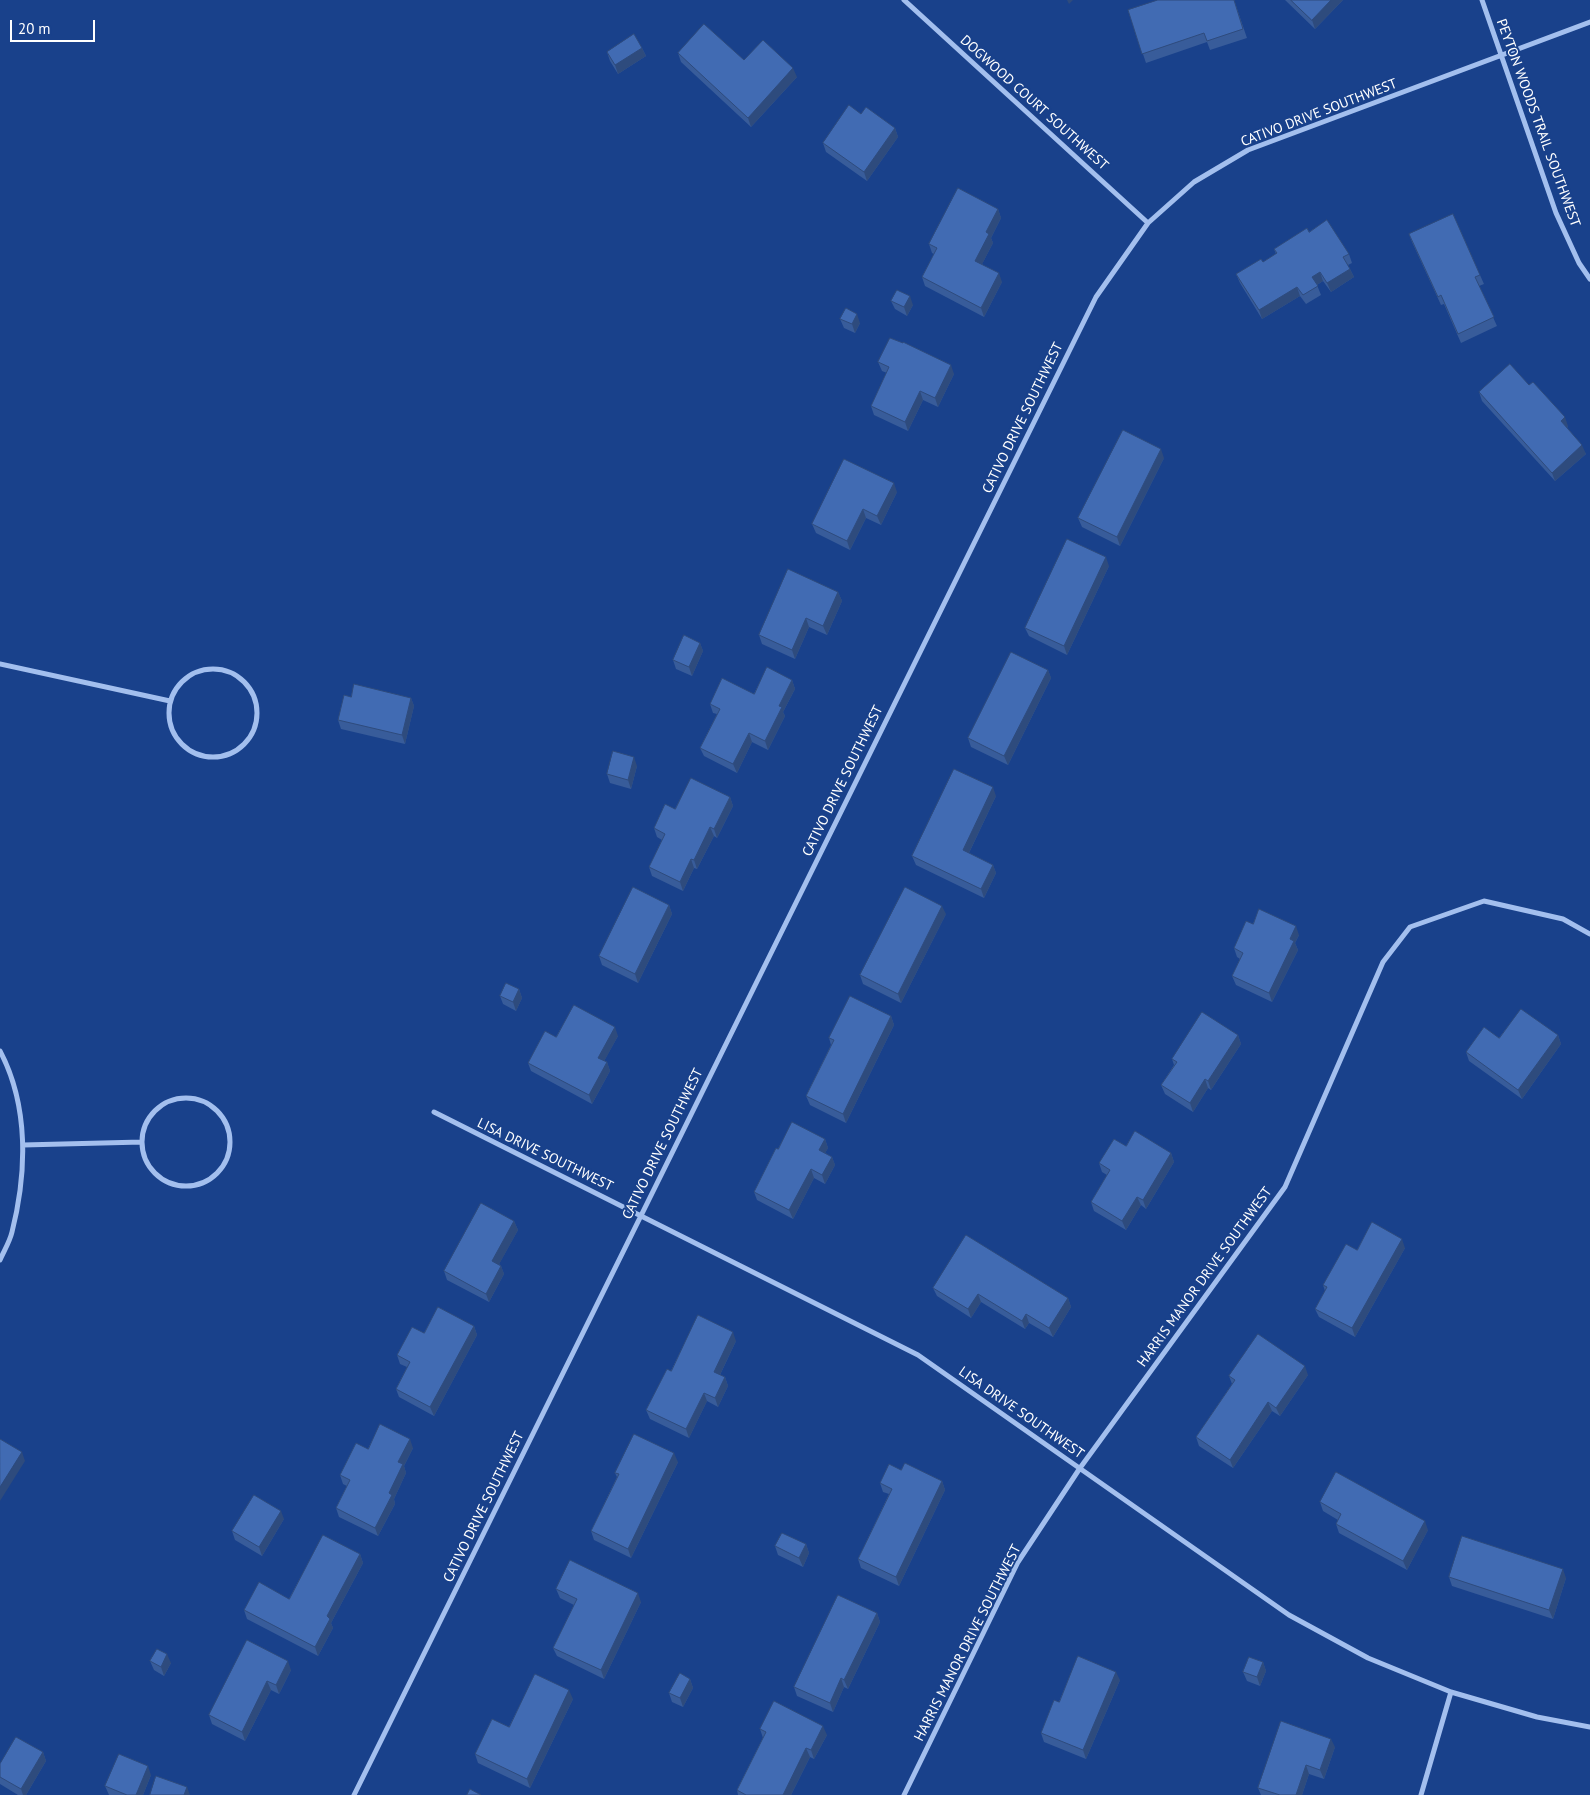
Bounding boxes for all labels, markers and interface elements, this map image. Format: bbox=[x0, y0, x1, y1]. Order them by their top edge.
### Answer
scale bar bbox=[12, 10, 98, 42]
street label: PEYTON WOODS TRAIL SOUTHWEST bbox=[1492, 17, 1584, 229]
text: 20 m bbox=[18, 19, 51, 38]
street label: DOGWOOD COURT SOUTHWEST bbox=[956, 32, 1112, 174]
street label: CATIVO DRIVE SOUTHWEST bbox=[1239, 75, 1399, 151]
street label: CATIVO DRIVE SOUTHWEST bbox=[979, 340, 1067, 496]
street label: CATIVO DRIVE SOUTHWEST bbox=[799, 703, 887, 859]
street label: CATIVO DRIVE SOUTHWEST bbox=[619, 1066, 707, 1222]
street label: LISA DRIVE SOUTHWEST bbox=[474, 1115, 616, 1195]
street label: HARRIS MANOR DRIVE SOUTHWEST bbox=[1134, 1184, 1276, 1370]
street label: LISA DRIVE SOUTHWEST bbox=[955, 1363, 1087, 1463]
street label: CATIVO DRIVE SOUTHWEST bbox=[440, 1429, 528, 1585]
street label: HARRIS MANOR DRIVE SOUTHWEST bbox=[911, 1542, 1025, 1744]

